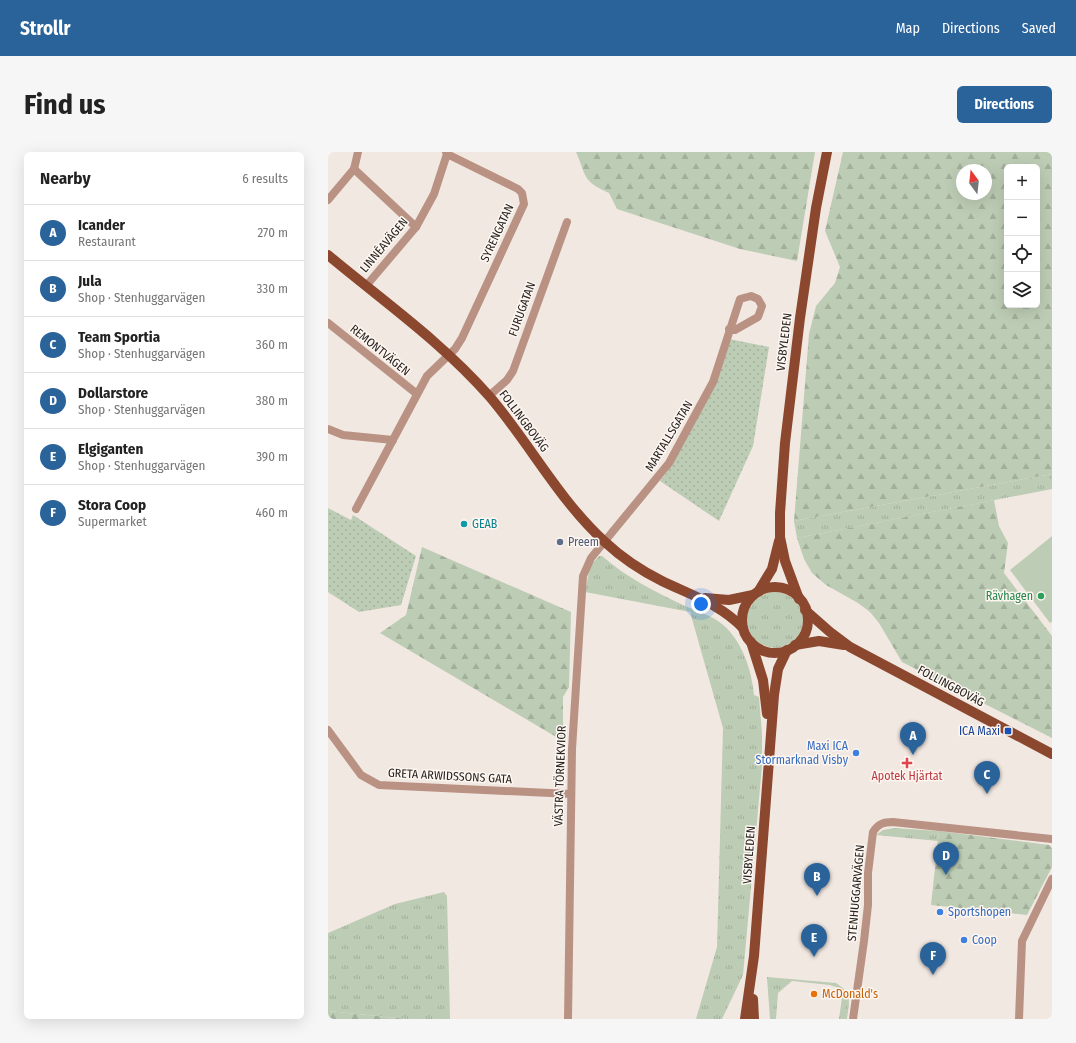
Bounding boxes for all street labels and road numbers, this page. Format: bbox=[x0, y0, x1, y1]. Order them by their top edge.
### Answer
street label: SYRENGATAN bbox=[477, 202, 517, 264]
street label: LINNÉAVÄGEN bbox=[356, 214, 411, 275]
street label: FURUGATAN bbox=[506, 280, 538, 338]
street label: VISBYLEDEN bbox=[773, 312, 795, 372]
street label: REMONTVÄGEN bbox=[347, 321, 413, 378]
street label: FOLLINGBOVÄG bbox=[496, 387, 553, 455]
street label: MARTALLSGATAN bbox=[642, 398, 696, 474]
street label: FOLLINGBOVÄG bbox=[915, 662, 987, 710]
street label: VÄSTRA TÖRNEKVIOR bbox=[549, 725, 569, 827]
street label: GRETA ARWIDSSONS GATA bbox=[388, 766, 513, 786]
street label: VISBYLEDEN bbox=[740, 825, 758, 885]
street label: STENHUGGARVÄGEN bbox=[844, 844, 867, 942]

